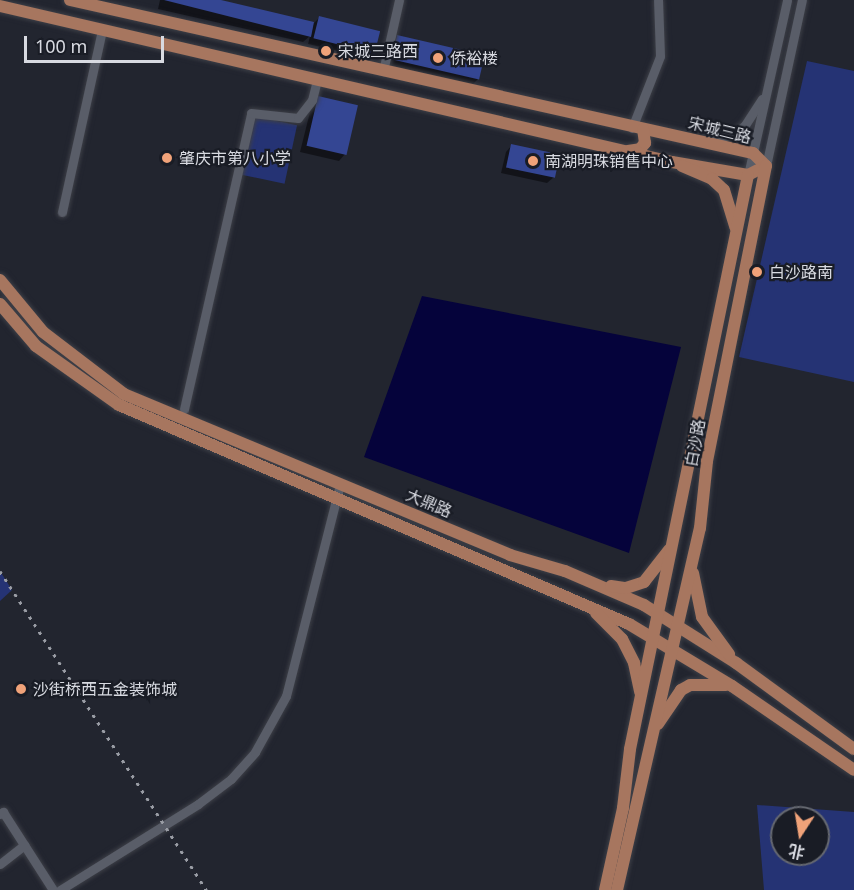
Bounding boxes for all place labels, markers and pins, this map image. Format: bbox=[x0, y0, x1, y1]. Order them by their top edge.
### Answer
place label: 宋城三路西 bbox=[338, 41, 418, 61]
marker: 宋城三路西 bbox=[319, 44, 333, 58]
place label: 侨裕楼 bbox=[450, 48, 498, 68]
marker: 侨裕楼 bbox=[431, 51, 445, 65]
place label: 肇庆市第八小学 bbox=[179, 148, 291, 168]
marker: 肇庆市第八小学 bbox=[160, 151, 174, 165]
place label: 南湖明珠销售中心 bbox=[545, 151, 673, 171]
marker: 南湖明珠销售中心 bbox=[526, 154, 540, 168]
place label: 白沙路南 bbox=[769, 262, 833, 282]
marker: 白沙路南 bbox=[750, 265, 764, 279]
place label: 沙街桥西五金装饰城 bbox=[33, 679, 177, 699]
marker: 沙街桥西五金装饰城 bbox=[14, 682, 28, 696]

